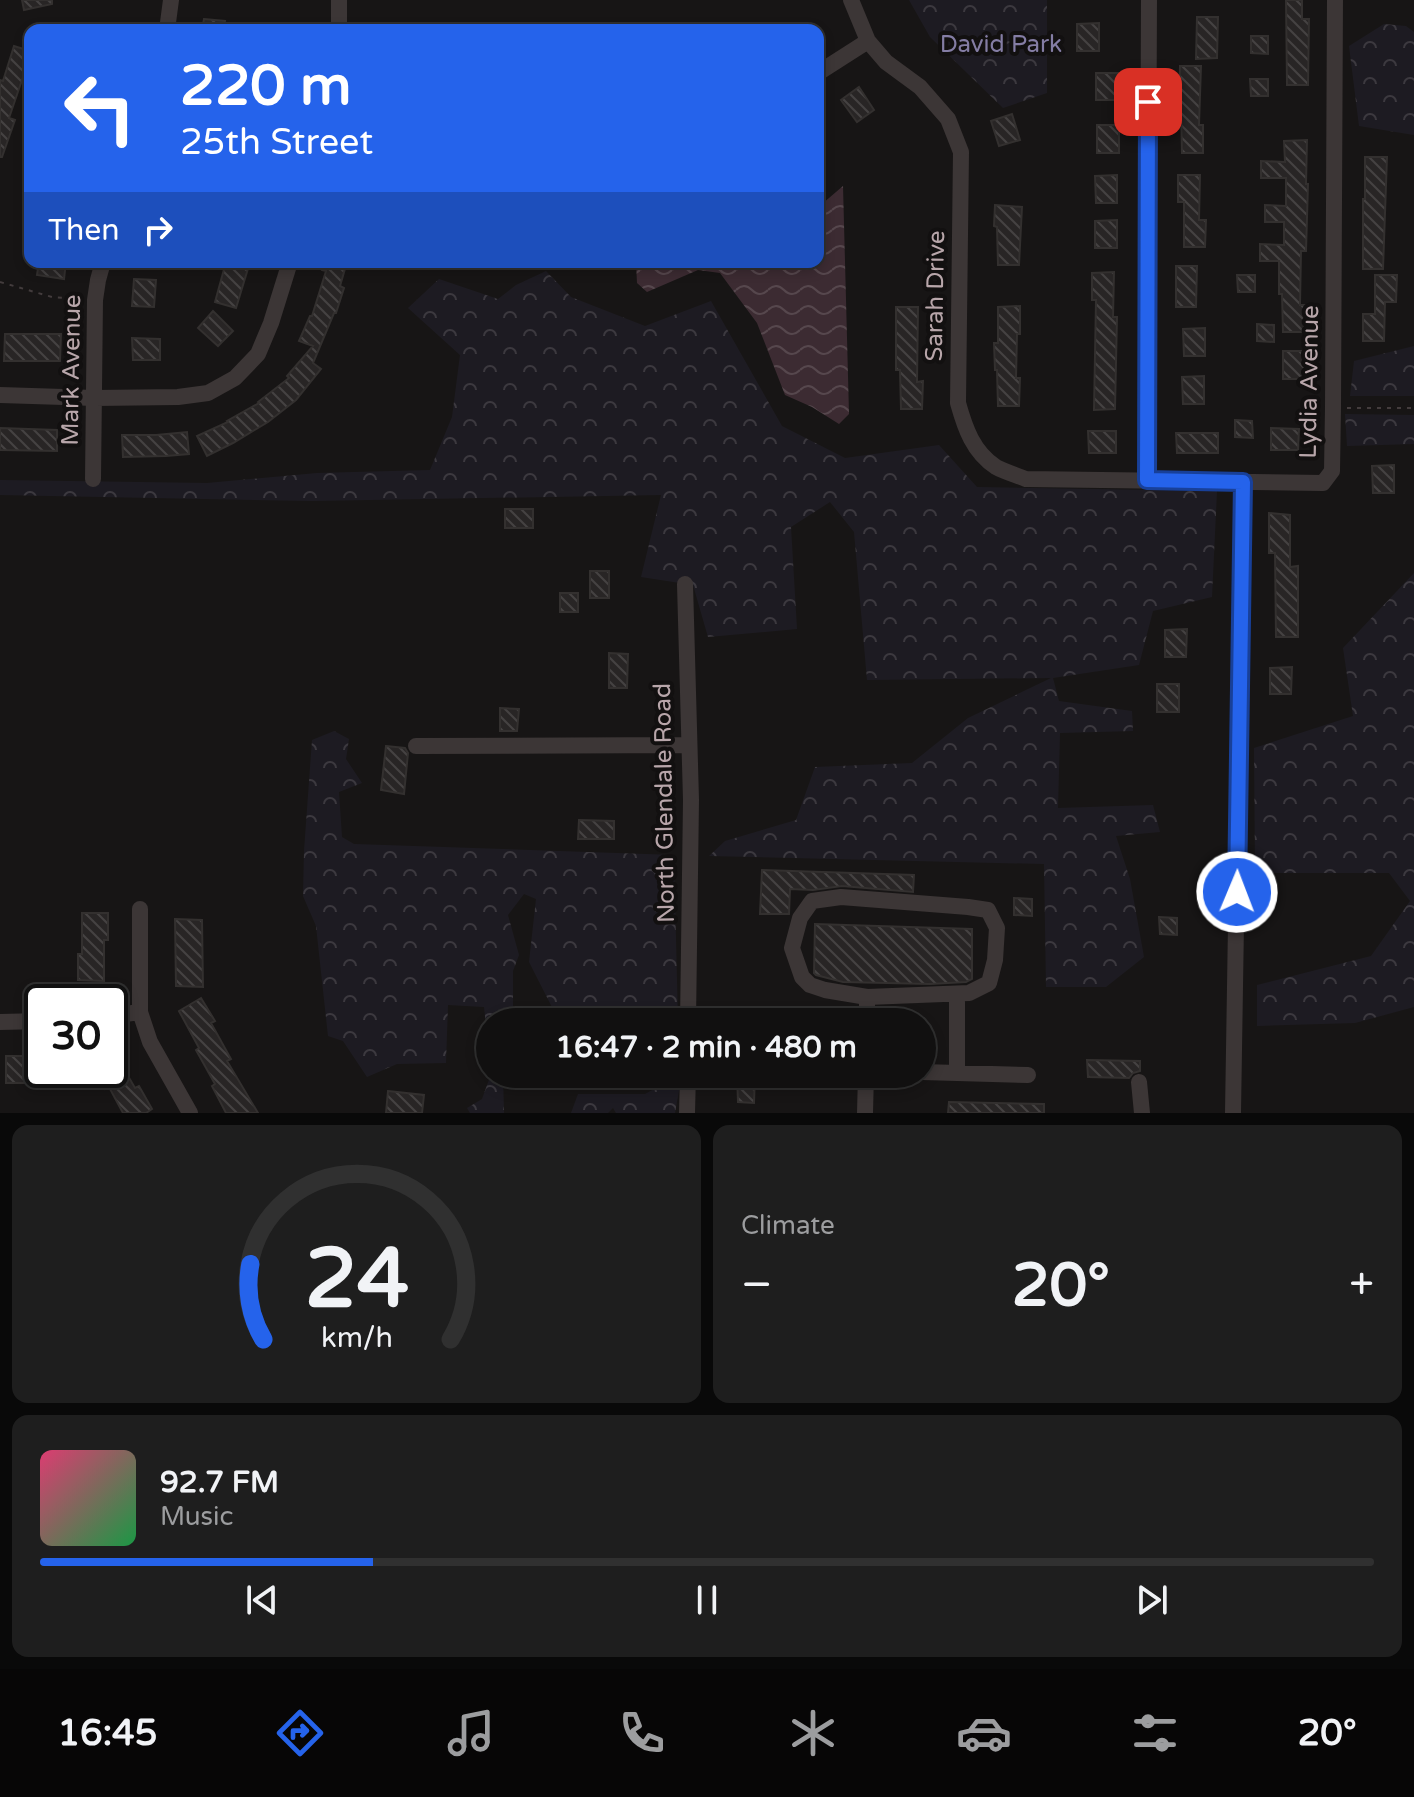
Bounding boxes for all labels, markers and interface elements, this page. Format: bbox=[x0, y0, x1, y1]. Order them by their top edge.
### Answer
park label: David Park bbox=[940, 30, 1062, 59]
text: 220 m bbox=[180, 53, 351, 120]
icon: left bbox=[48, 56, 152, 160]
pin bbox=[1114, 68, 1182, 136]
icon: arrive bbox=[1126, 80, 1170, 124]
text: 25th Street bbox=[180, 121, 373, 164]
icon: right bbox=[136, 208, 180, 252]
text: Then bbox=[48, 212, 120, 249]
street label: Sarah Drive bbox=[920, 230, 951, 362]
street label: Mark Avenue bbox=[56, 294, 87, 446]
street label: Lydia Avenue bbox=[1294, 305, 1325, 459]
street label: North Glendale Road bbox=[648, 683, 681, 923]
position arrow bbox=[1195, 850, 1279, 934]
speed limit sign: 30 bbox=[24, 984, 128, 1088]
text: 16:47 · 2 min · 480 m bbox=[555, 1029, 857, 1066]
text: Climate bbox=[741, 1210, 835, 1241]
text: 24 bbox=[304, 1230, 409, 1330]
text: 20° bbox=[1012, 1250, 1110, 1322]
text: − bbox=[741, 1259, 772, 1312]
text: + bbox=[1349, 1259, 1374, 1312]
text: km/h bbox=[321, 1321, 392, 1355]
text: 92.7 FM bbox=[160, 1464, 279, 1501]
text: Music bbox=[160, 1501, 233, 1532]
icon: previous bbox=[240, 1578, 284, 1622]
icon: pause bbox=[685, 1578, 729, 1622]
icon: next bbox=[1130, 1578, 1174, 1622]
icon: directions bbox=[272, 1705, 328, 1761]
icon: music bbox=[443, 1705, 499, 1761]
icon: phone bbox=[614, 1705, 670, 1761]
icon: climate bbox=[785, 1705, 841, 1761]
icon: car bbox=[956, 1705, 1012, 1761]
icon: filters bbox=[1127, 1705, 1183, 1761]
text: 16:45 bbox=[57, 1712, 157, 1755]
text: 20° bbox=[1298, 1712, 1357, 1755]

